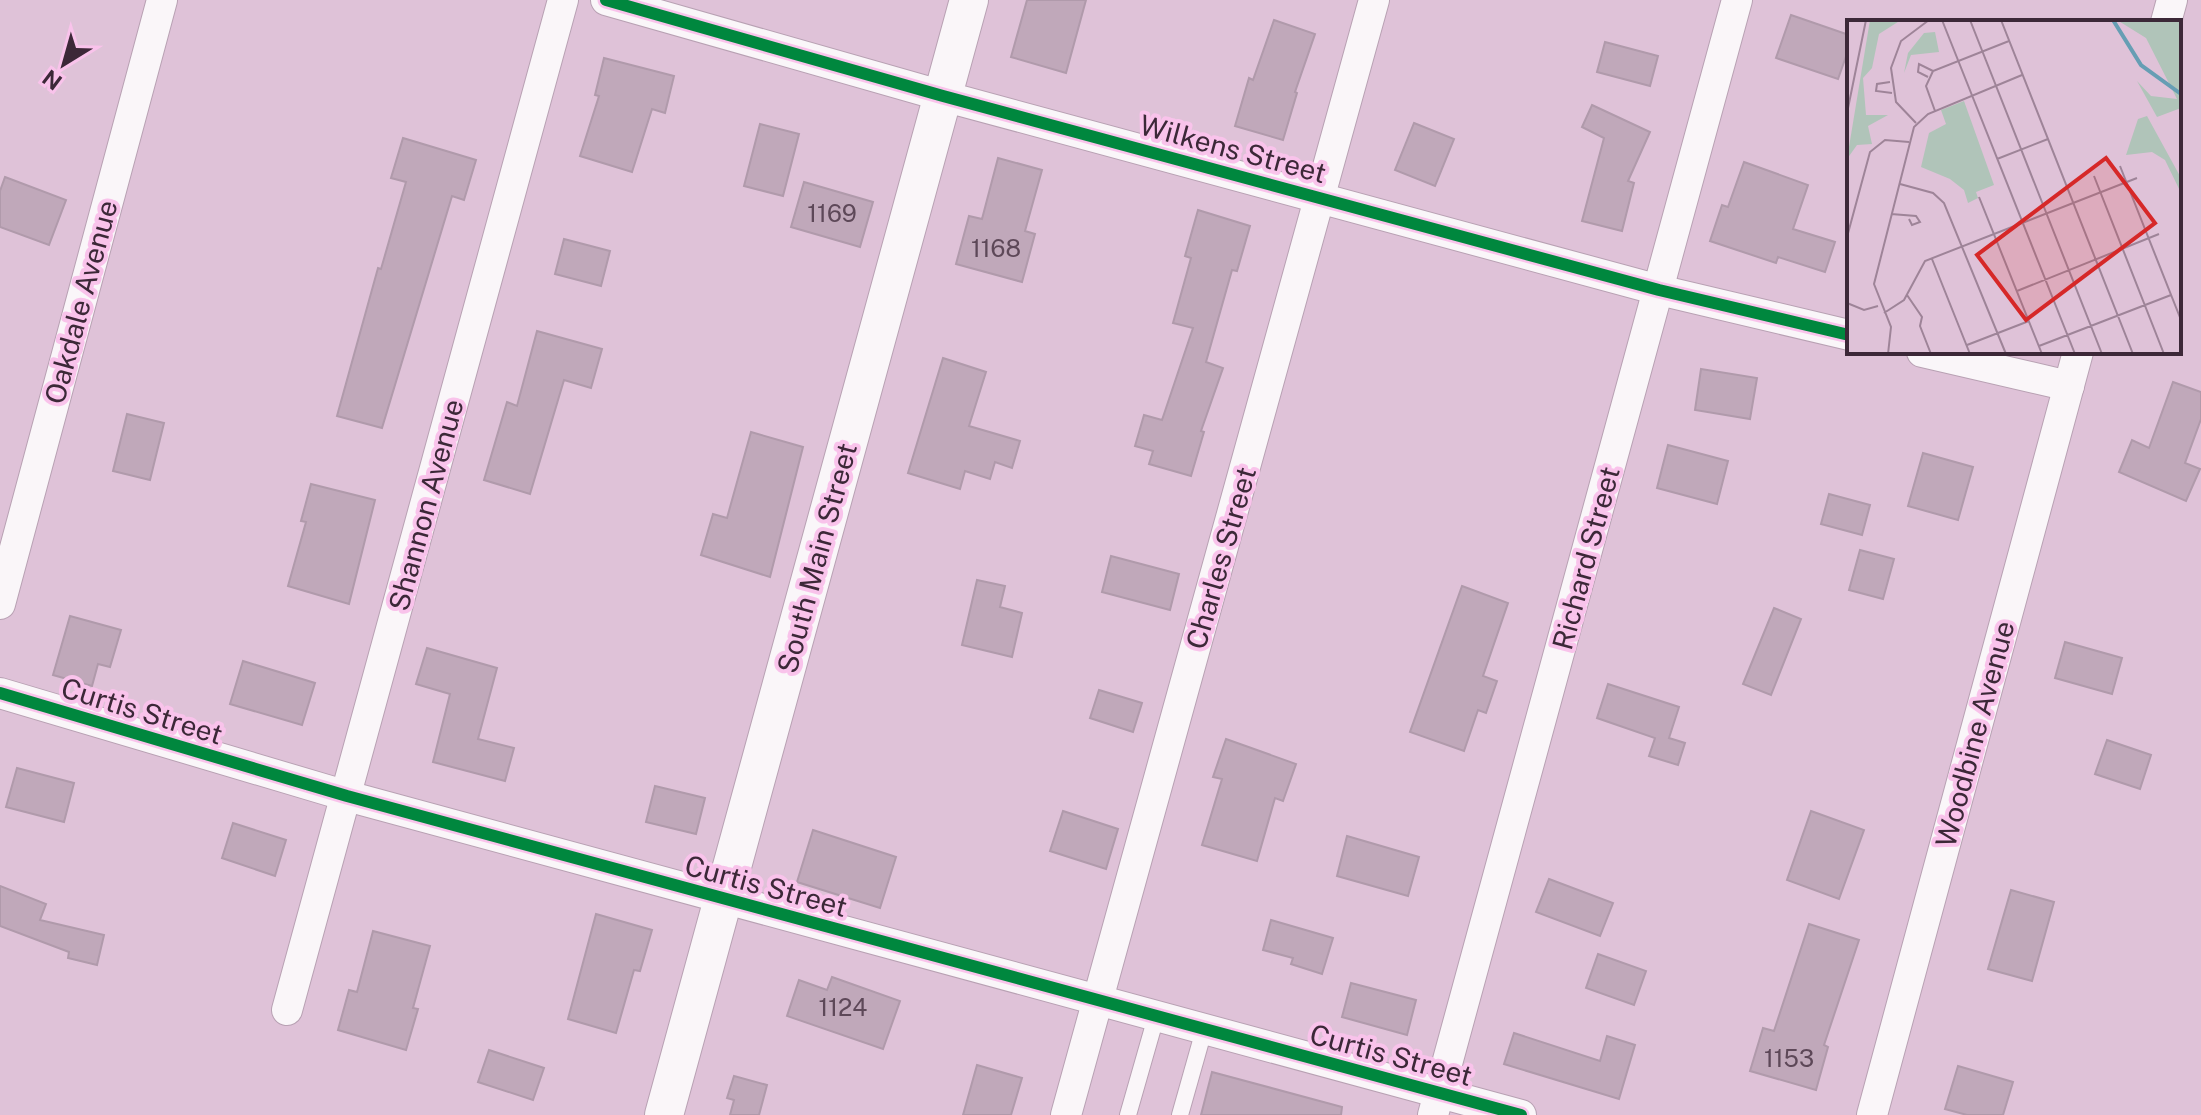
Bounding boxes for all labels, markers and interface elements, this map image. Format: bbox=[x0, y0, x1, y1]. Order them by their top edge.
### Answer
inset map bbox=[1847, 20, 2181, 354]
north arrow bbox=[24, 24, 104, 104]
text: N bbox=[37, 64, 67, 96]
street label: Wilkens Street bbox=[1136, 108, 1330, 189]
street label: Oakdale Avenue bbox=[37, 196, 124, 407]
house number: 1169 bbox=[807, 199, 857, 227]
house number: 1168 bbox=[971, 234, 1021, 262]
street label: Shannon Avenue bbox=[381, 395, 470, 614]
street label: South Main Street bbox=[770, 439, 863, 676]
street label: Charles Street bbox=[1179, 463, 1262, 653]
street label: Richard Street bbox=[1545, 463, 1626, 653]
street label: Woodbine Avenue bbox=[1928, 617, 2021, 850]
street label: Curtis Street bbox=[58, 670, 227, 751]
street label: Curtis Street bbox=[681, 848, 851, 923]
house number: 1124 bbox=[819, 993, 867, 1021]
street label: Curtis Street bbox=[1306, 1017, 1476, 1092]
house number: 1153 bbox=[1764, 1044, 1814, 1072]

